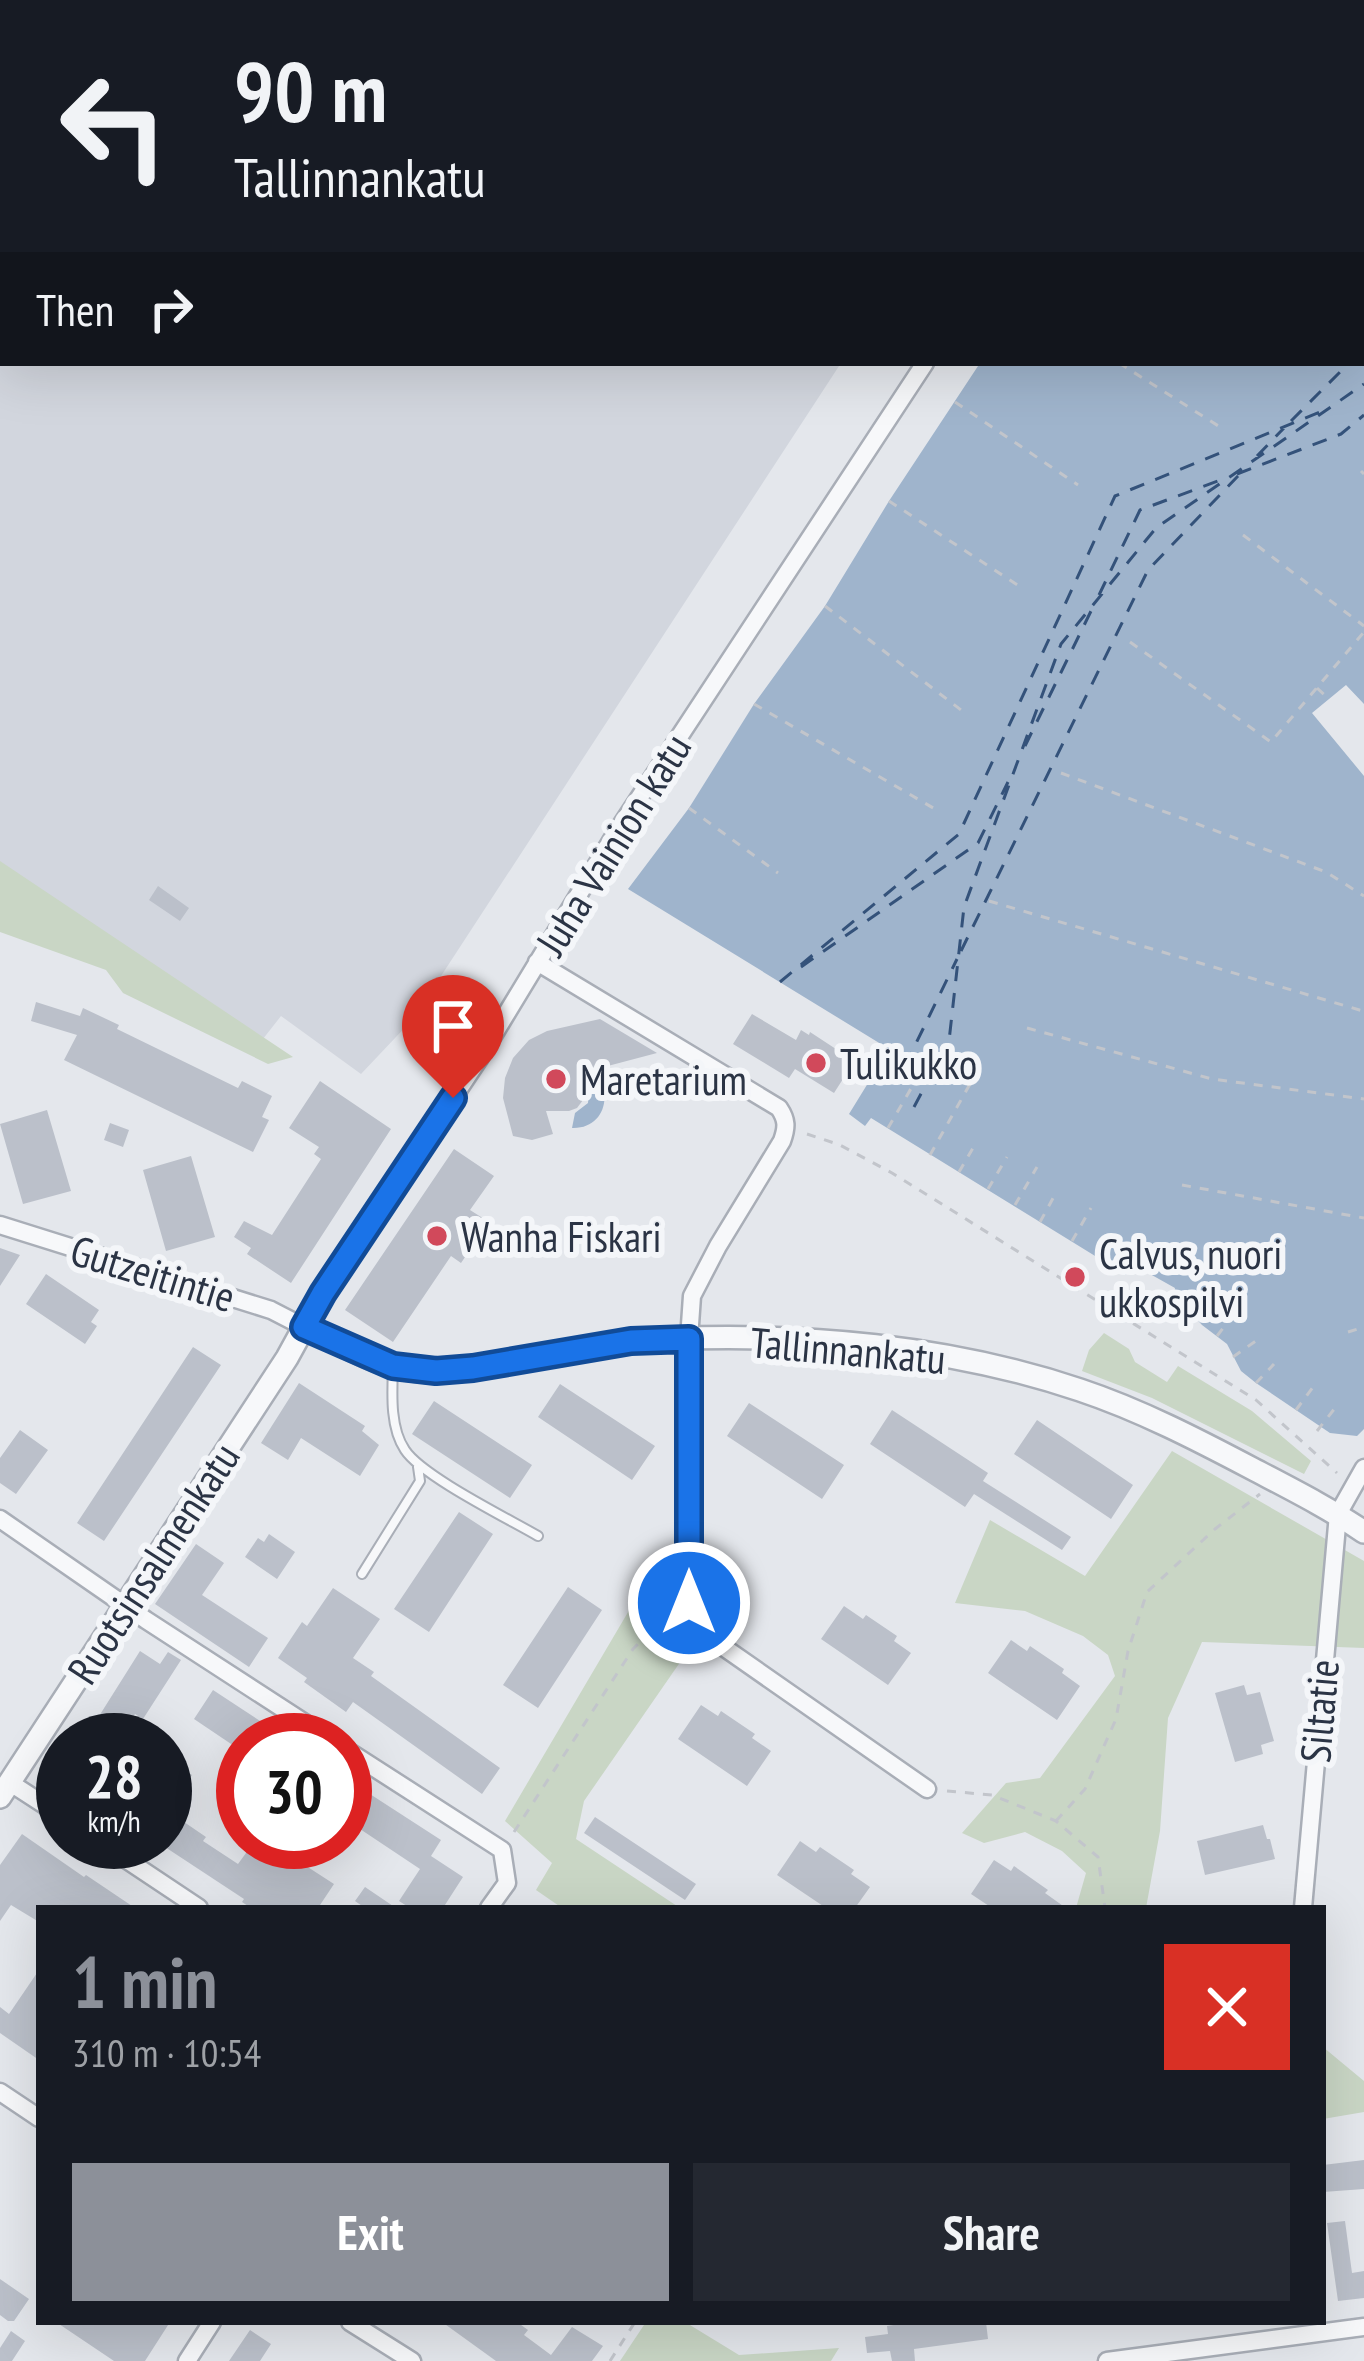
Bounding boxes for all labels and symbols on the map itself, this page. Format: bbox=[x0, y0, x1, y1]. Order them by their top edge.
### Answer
street label: Juha Vainion katu bbox=[522, 723, 703, 967]
pin bbox=[402, 975, 504, 1098]
place label: Tulikukko bbox=[840, 1036, 977, 1091]
marker: Tulikukko bbox=[803, 1050, 829, 1076]
place label: Maretarium bbox=[580, 1052, 747, 1107]
marker: Maretarium bbox=[543, 1066, 569, 1092]
place label: Wanha Fiskari bbox=[461, 1209, 662, 1264]
street label: Gutzeitintie bbox=[64, 1222, 242, 1324]
marker: Wanha Fiskari bbox=[424, 1223, 450, 1249]
place label: Calvus, nuori ukkospilvi bbox=[1099, 1226, 1282, 1329]
marker: Calvus, nuori ukkospilvi bbox=[1062, 1264, 1088, 1290]
street label: Tallinnankatu bbox=[748, 1314, 948, 1386]
street label: Ruotsinsalmenkatu bbox=[55, 1432, 251, 1694]
position arrow bbox=[626, 1540, 752, 1666]
street label: Siltatie bbox=[1287, 1657, 1351, 1765]
speed limit sign: 30 bbox=[216, 1713, 372, 1869]

